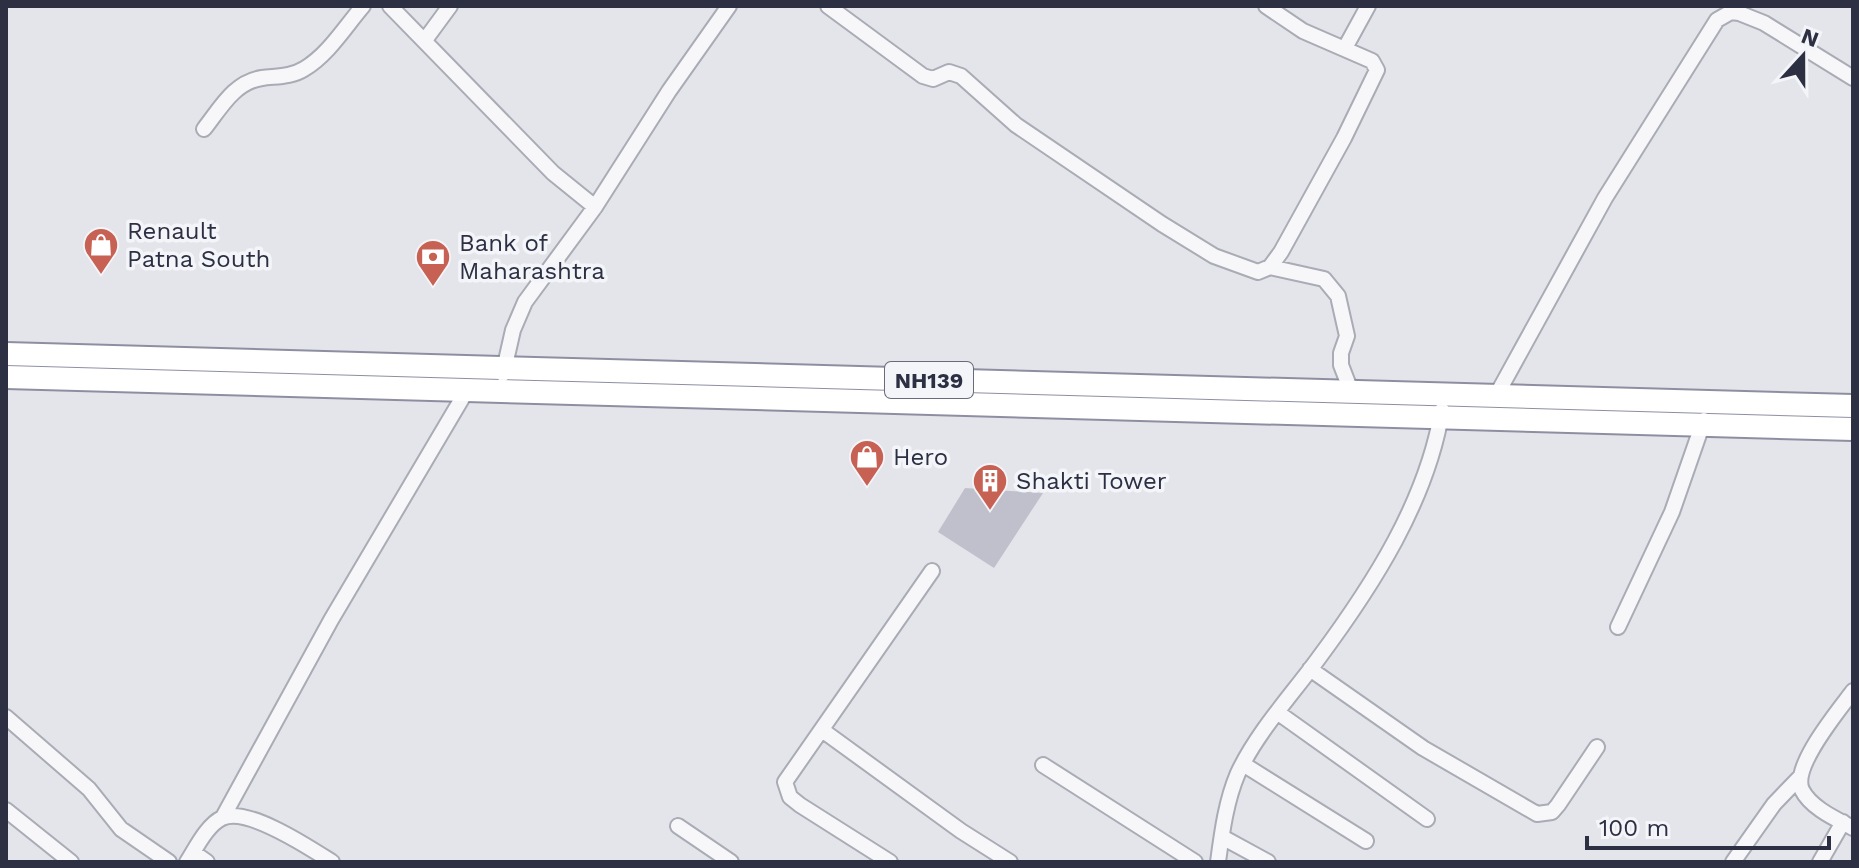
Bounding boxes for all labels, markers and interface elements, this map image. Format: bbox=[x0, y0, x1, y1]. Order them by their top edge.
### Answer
north arrow bbox=[1763, 16, 1843, 96]
text: N bbox=[1798, 23, 1822, 52]
place label: Renault Patna South bbox=[127, 217, 270, 273]
shop icon: Renault Patna South bbox=[82, 226, 120, 276]
place label: Bank of Maharashtra bbox=[459, 229, 605, 285]
bank icon: Bank of Maharashtra bbox=[414, 238, 452, 288]
road number: NH139 bbox=[885, 362, 973, 398]
shop icon: Hero bbox=[848, 438, 886, 488]
place label: Hero bbox=[893, 443, 948, 471]
building icon: Shakti Tower bbox=[971, 462, 1009, 512]
place label: Shakti Tower bbox=[1016, 467, 1167, 495]
scale bar bbox=[1587, 800, 1829, 850]
text: 100 m bbox=[1599, 814, 1669, 842]

